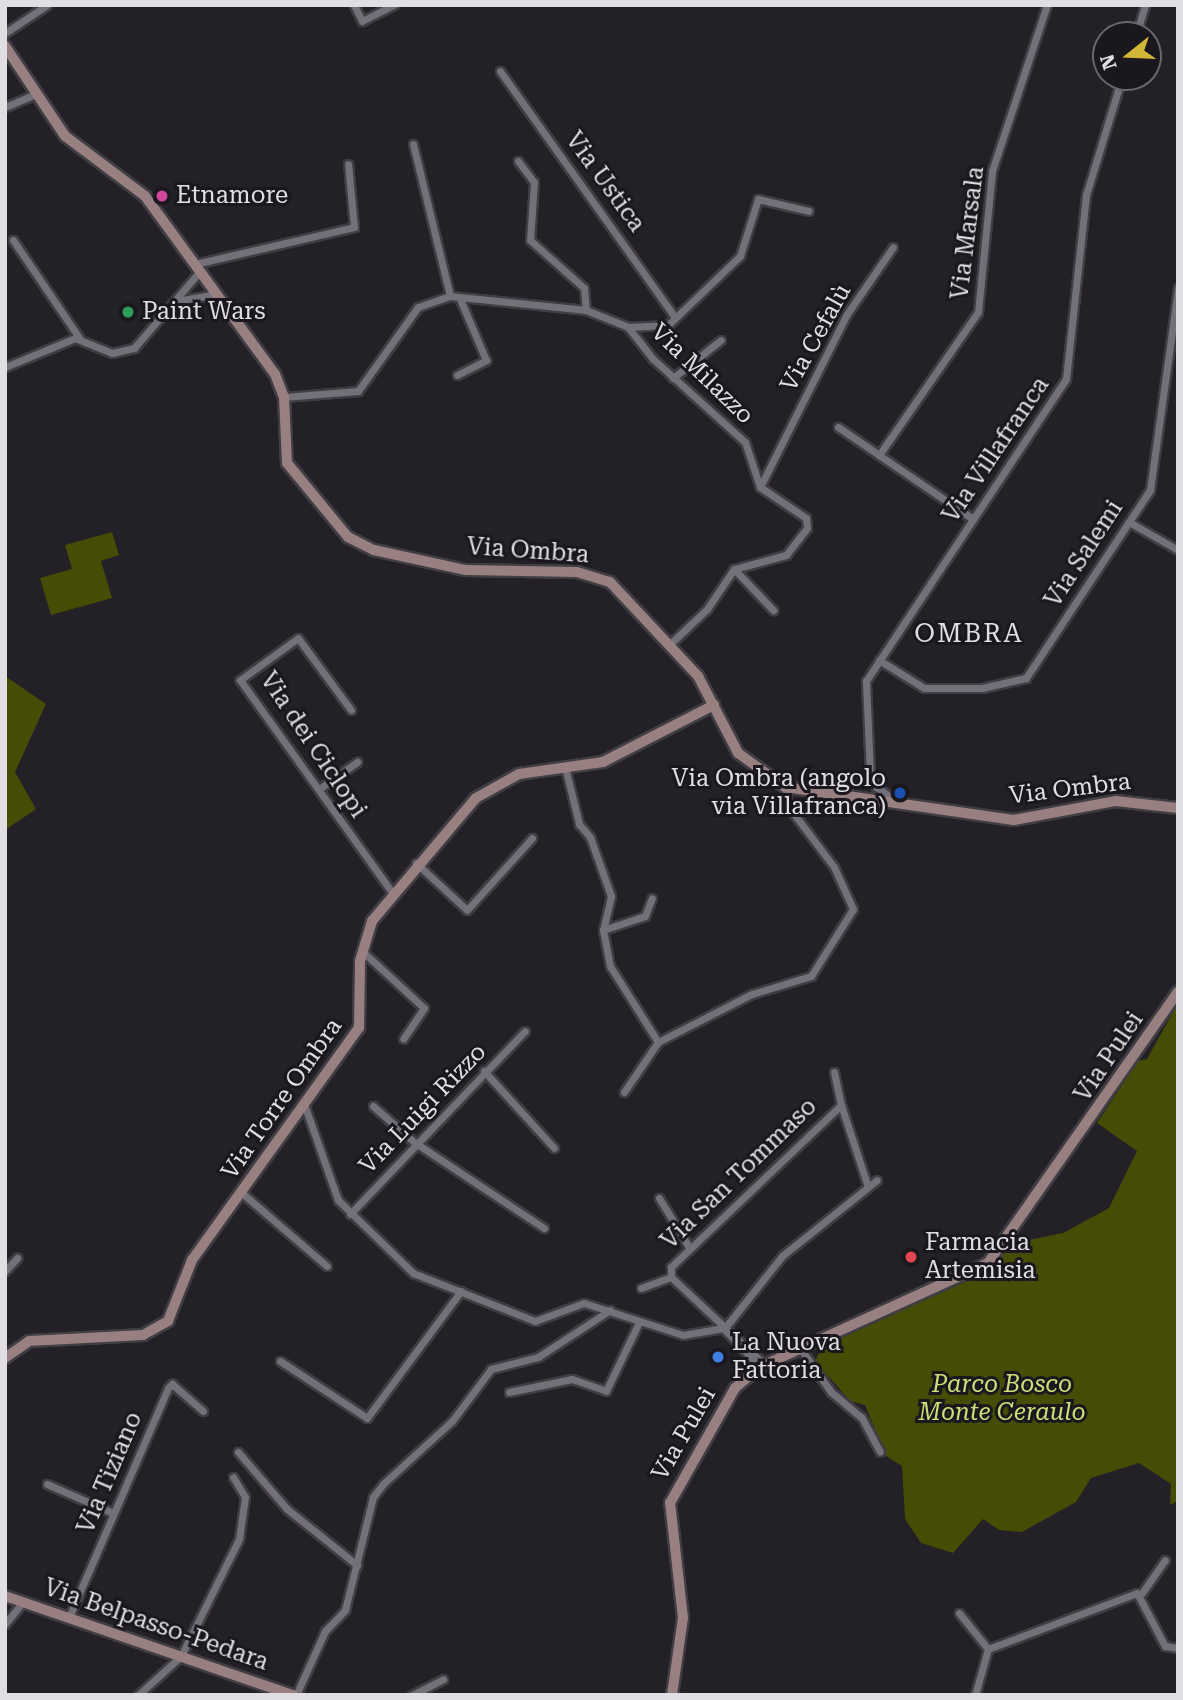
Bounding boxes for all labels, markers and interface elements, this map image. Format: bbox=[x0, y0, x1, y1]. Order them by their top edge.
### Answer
north arrow bbox=[1092, 21, 1162, 91]
text: N bbox=[1095, 52, 1122, 73]
street label: Via Ustica bbox=[559, 126, 651, 238]
street label: Via Marsala bbox=[946, 165, 990, 301]
place label: Etnamore bbox=[176, 182, 288, 210]
marker: Etnamore bbox=[154, 188, 170, 204]
street label: Via Cefalù bbox=[775, 279, 857, 397]
place label: Paint Wars bbox=[142, 298, 266, 326]
marker: Paint Wars bbox=[120, 304, 136, 320]
street label: Via Milazzo bbox=[645, 318, 759, 430]
street label: Via Villafranca bbox=[937, 372, 1055, 528]
street label: Via Salemi bbox=[1039, 495, 1129, 613]
street label: Via Ombra bbox=[466, 532, 590, 570]
district label: OMBRA bbox=[915, 618, 1023, 650]
street label: Via dei Ciclopi bbox=[254, 667, 372, 823]
place label: Via Ombra (angolo via Villafranca) bbox=[671, 765, 886, 821]
street label: Via Ombra bbox=[1008, 767, 1132, 811]
marker: Via Ombra (angolo via Villafranca) bbox=[892, 785, 908, 801]
street label: Via Pulei bbox=[1068, 1006, 1150, 1108]
street label: Via Torre Ombra bbox=[216, 1013, 348, 1185]
street label: Via Luigi Rizzo bbox=[354, 1038, 492, 1180]
street label: Via San Tommaso bbox=[655, 1092, 823, 1256]
place label: Farmacia Artemisia bbox=[925, 1229, 1036, 1285]
marker: Farmacia Artemisia bbox=[903, 1249, 919, 1265]
place label: La Nuova Fattoria bbox=[732, 1329, 841, 1385]
marker: La Nuova Fattoria bbox=[710, 1349, 726, 1365]
park label: Parco Bosco Monte Ceraulo bbox=[919, 1371, 1085, 1427]
street label: Via Pulei bbox=[646, 1382, 722, 1486]
street label: Via Tiziano bbox=[71, 1408, 149, 1538]
street label: Via Belpasso-Pedara bbox=[40, 1573, 272, 1677]

